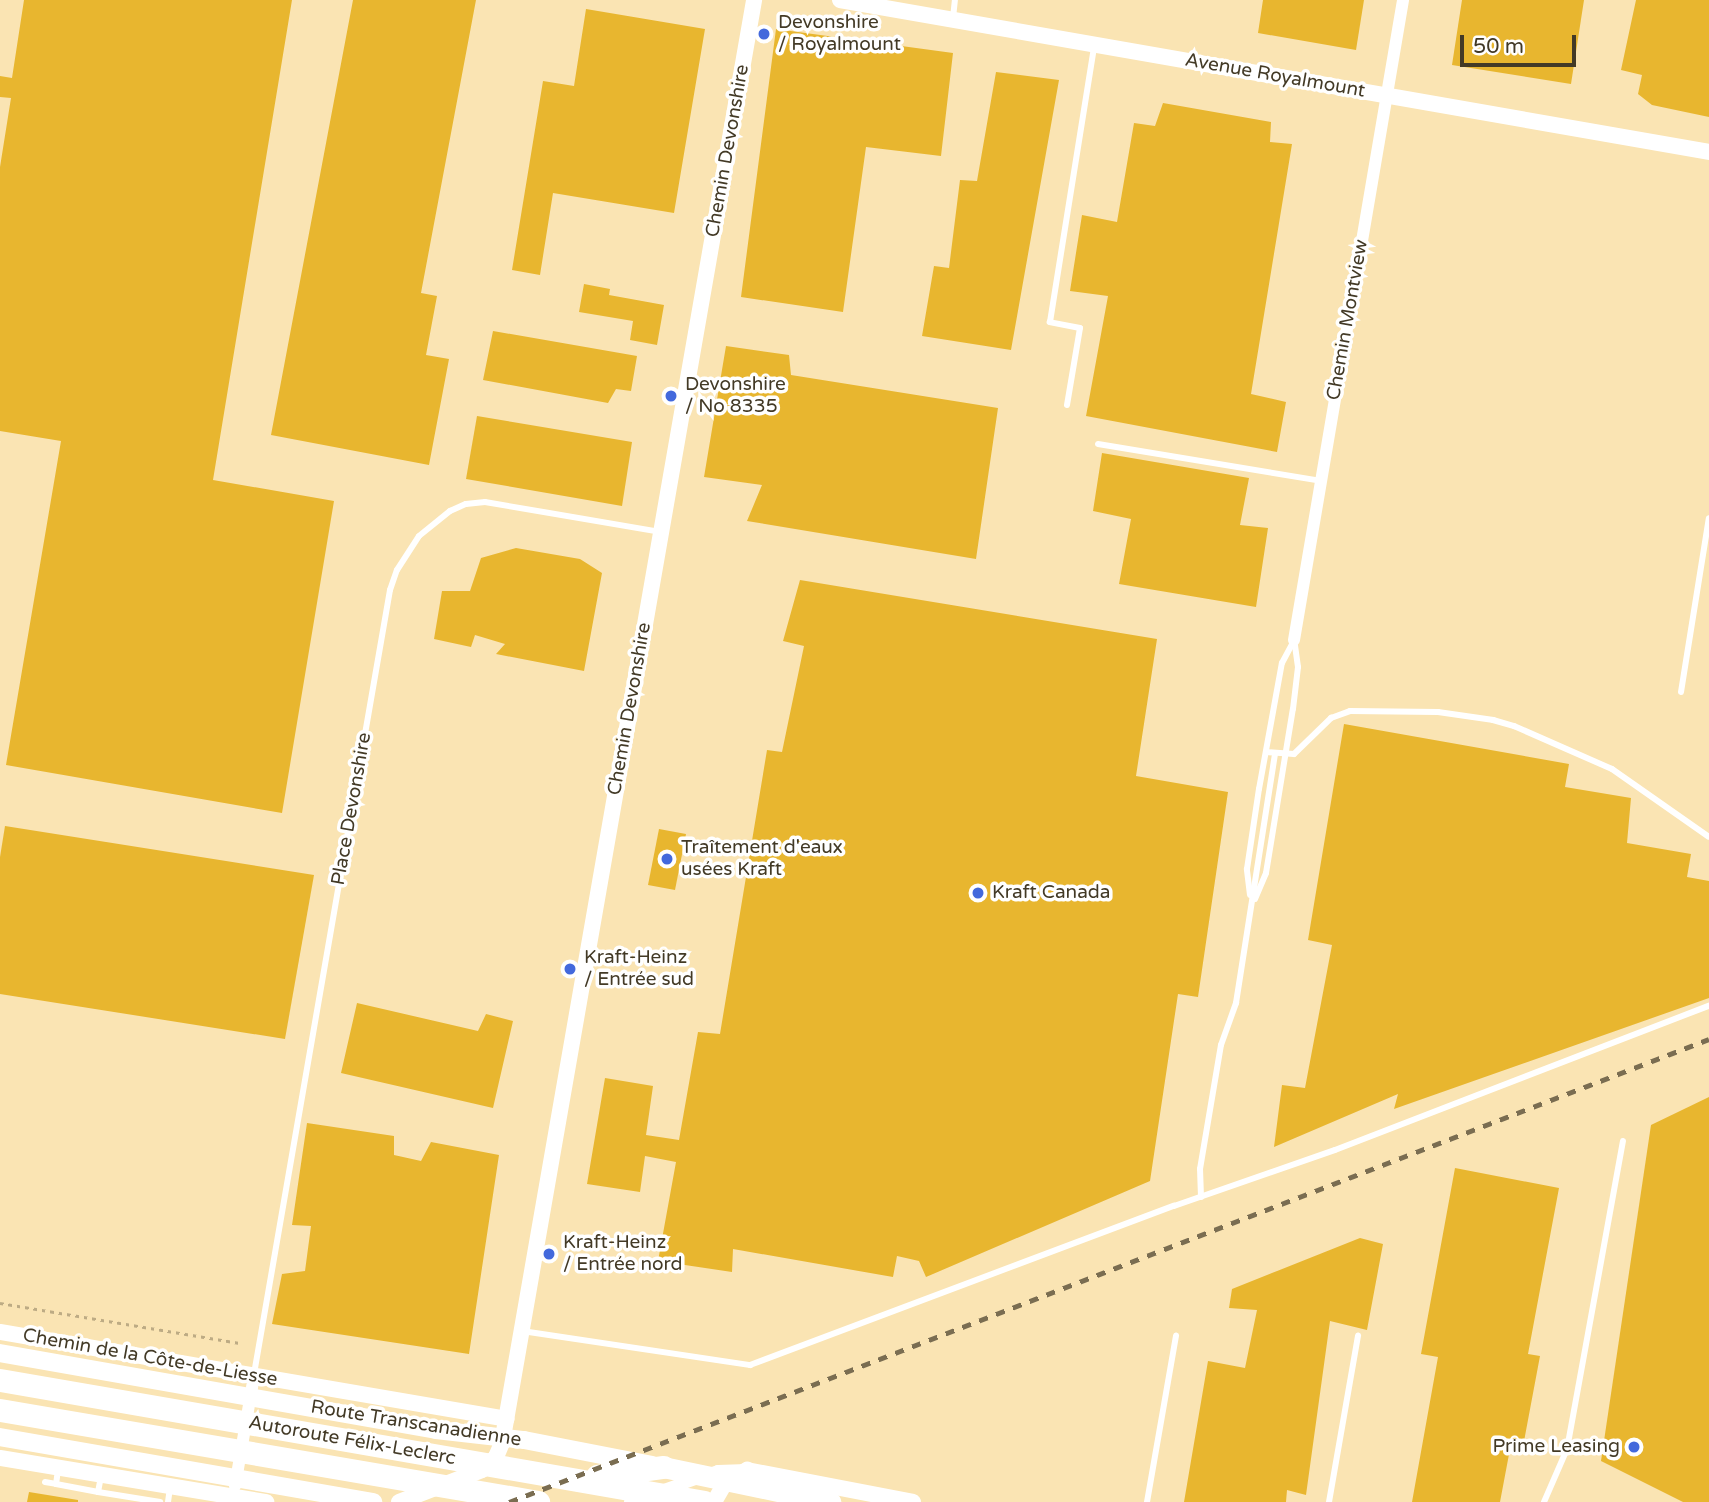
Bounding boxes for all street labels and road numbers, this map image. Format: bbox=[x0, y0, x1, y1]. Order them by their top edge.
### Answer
street label: Avenue Royalmount bbox=[1183, 49, 1367, 103]
street label: Chemin Devonshire bbox=[702, 63, 754, 239]
street label: Chemin Montview bbox=[1323, 238, 1373, 402]
street label: Chemin Devonshire bbox=[604, 621, 656, 797]
street label: Place Devonshire bbox=[327, 731, 377, 887]
street label: Chemin de la Côte-de-Liesse bbox=[21, 1324, 279, 1392]
street label: Route Transcanadienne bbox=[309, 1396, 523, 1452]
street label: Autoroute Félix-Leclerc bbox=[247, 1412, 457, 1470]

